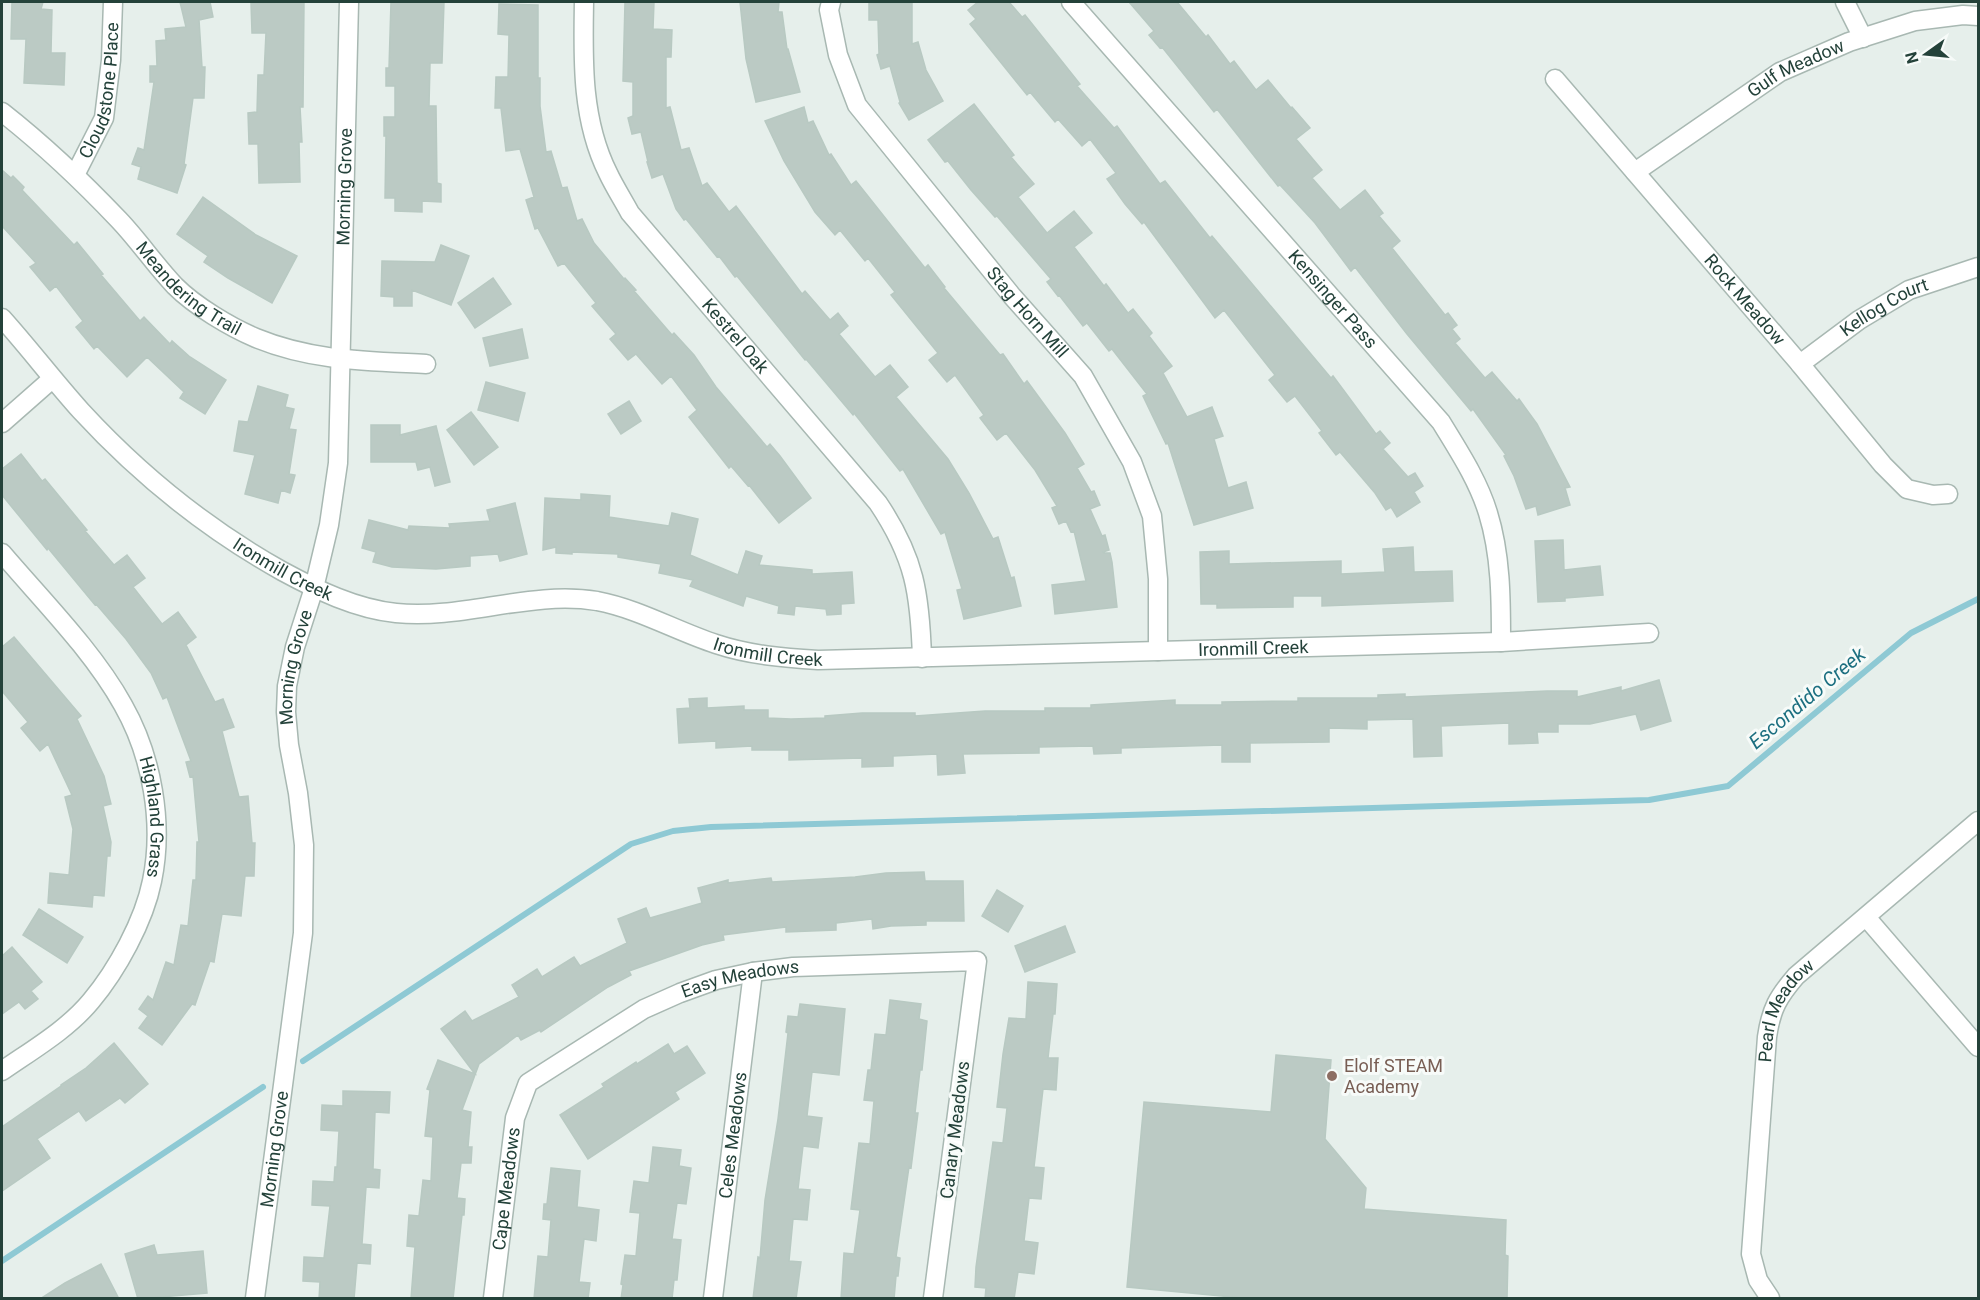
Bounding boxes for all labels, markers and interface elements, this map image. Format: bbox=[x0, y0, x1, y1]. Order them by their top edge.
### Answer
street label: Cloudstone Place bbox=[74, 22, 122, 162]
north arrow bbox=[1896, 24, 1956, 84]
street label: Gulf Meadow bbox=[1743, 34, 1848, 101]
text: N bbox=[1901, 50, 1923, 66]
street label: Morning Grove bbox=[332, 128, 356, 246]
street label: Meandering Trail bbox=[132, 237, 245, 339]
street label: Kensinger Pass bbox=[1284, 245, 1382, 352]
street label: Rock Meadow bbox=[1700, 250, 1790, 350]
street label: Stag Horn Mill bbox=[983, 262, 1073, 362]
street label: Kellog Court bbox=[1836, 273, 1931, 341]
street label: Kestrel Oak bbox=[698, 294, 774, 378]
street label: Ironmill Creek bbox=[229, 533, 337, 605]
street label: Morning Grove bbox=[275, 607, 316, 726]
street label: Ironmill Creek bbox=[711, 633, 824, 670]
street label: Ironmill Creek bbox=[1198, 636, 1310, 660]
water label: Escondido Creek bbox=[1744, 641, 1871, 754]
street label: Highland Grass bbox=[135, 754, 168, 880]
street label: Pearl Meadow bbox=[1754, 954, 1818, 1063]
street label: Easy Meadows bbox=[678, 956, 800, 1002]
place label: Elolf STEAM Academy bbox=[1344, 1055, 1443, 1097]
street label: Canary Meadows bbox=[936, 1060, 973, 1200]
marker: Elolf STEAM Academy bbox=[1325, 1069, 1339, 1083]
street label: Celes Meadows bbox=[714, 1071, 751, 1200]
street label: Morning Grove bbox=[256, 1090, 292, 1209]
street label: Cape Meadows bbox=[488, 1126, 524, 1252]

